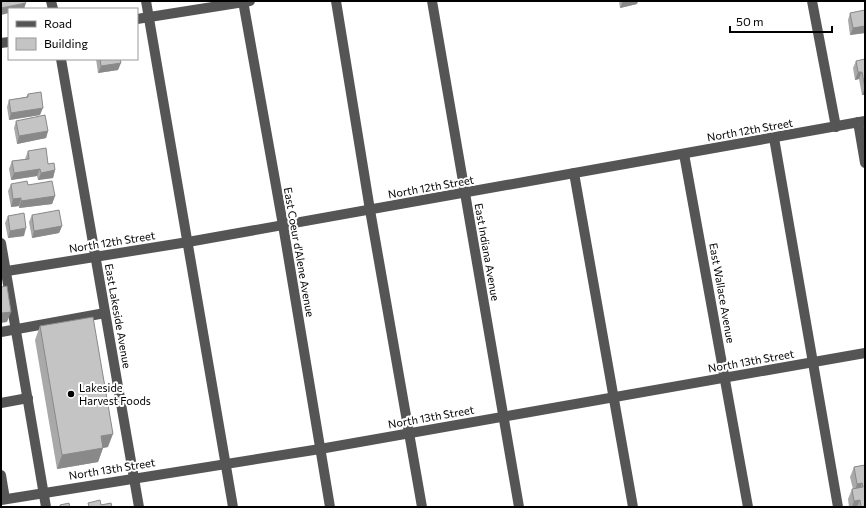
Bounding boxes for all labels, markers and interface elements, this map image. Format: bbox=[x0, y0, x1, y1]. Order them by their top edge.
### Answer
legend bbox=[8, 8, 138, 60]
scale bar bbox=[730, 8, 832, 34]
text: 50 m bbox=[736, 14, 764, 28]
text: Road bbox=[44, 16, 72, 30]
text: Building bbox=[44, 36, 88, 50]
street label: North 12th Street bbox=[706, 115, 794, 143]
street label: North 12th Street bbox=[387, 172, 475, 200]
street label: East Coeur d'Alene Avenue bbox=[282, 186, 317, 318]
street label: East Indiana Avenue bbox=[472, 202, 503, 302]
street label: North 12th Street bbox=[68, 228, 156, 255]
street label: East Wallace Avenue bbox=[707, 242, 738, 344]
street label: East Lakeside Avenue bbox=[103, 262, 134, 370]
street label: North 13th Street bbox=[707, 346, 795, 374]
place label: Lakeside Harvest Foods bbox=[79, 381, 151, 407]
marker: Lakeside Harvest Foods bbox=[66, 389, 76, 399]
street label: North 13th Street bbox=[387, 402, 475, 430]
street label: North 13th Street bbox=[68, 455, 156, 482]

